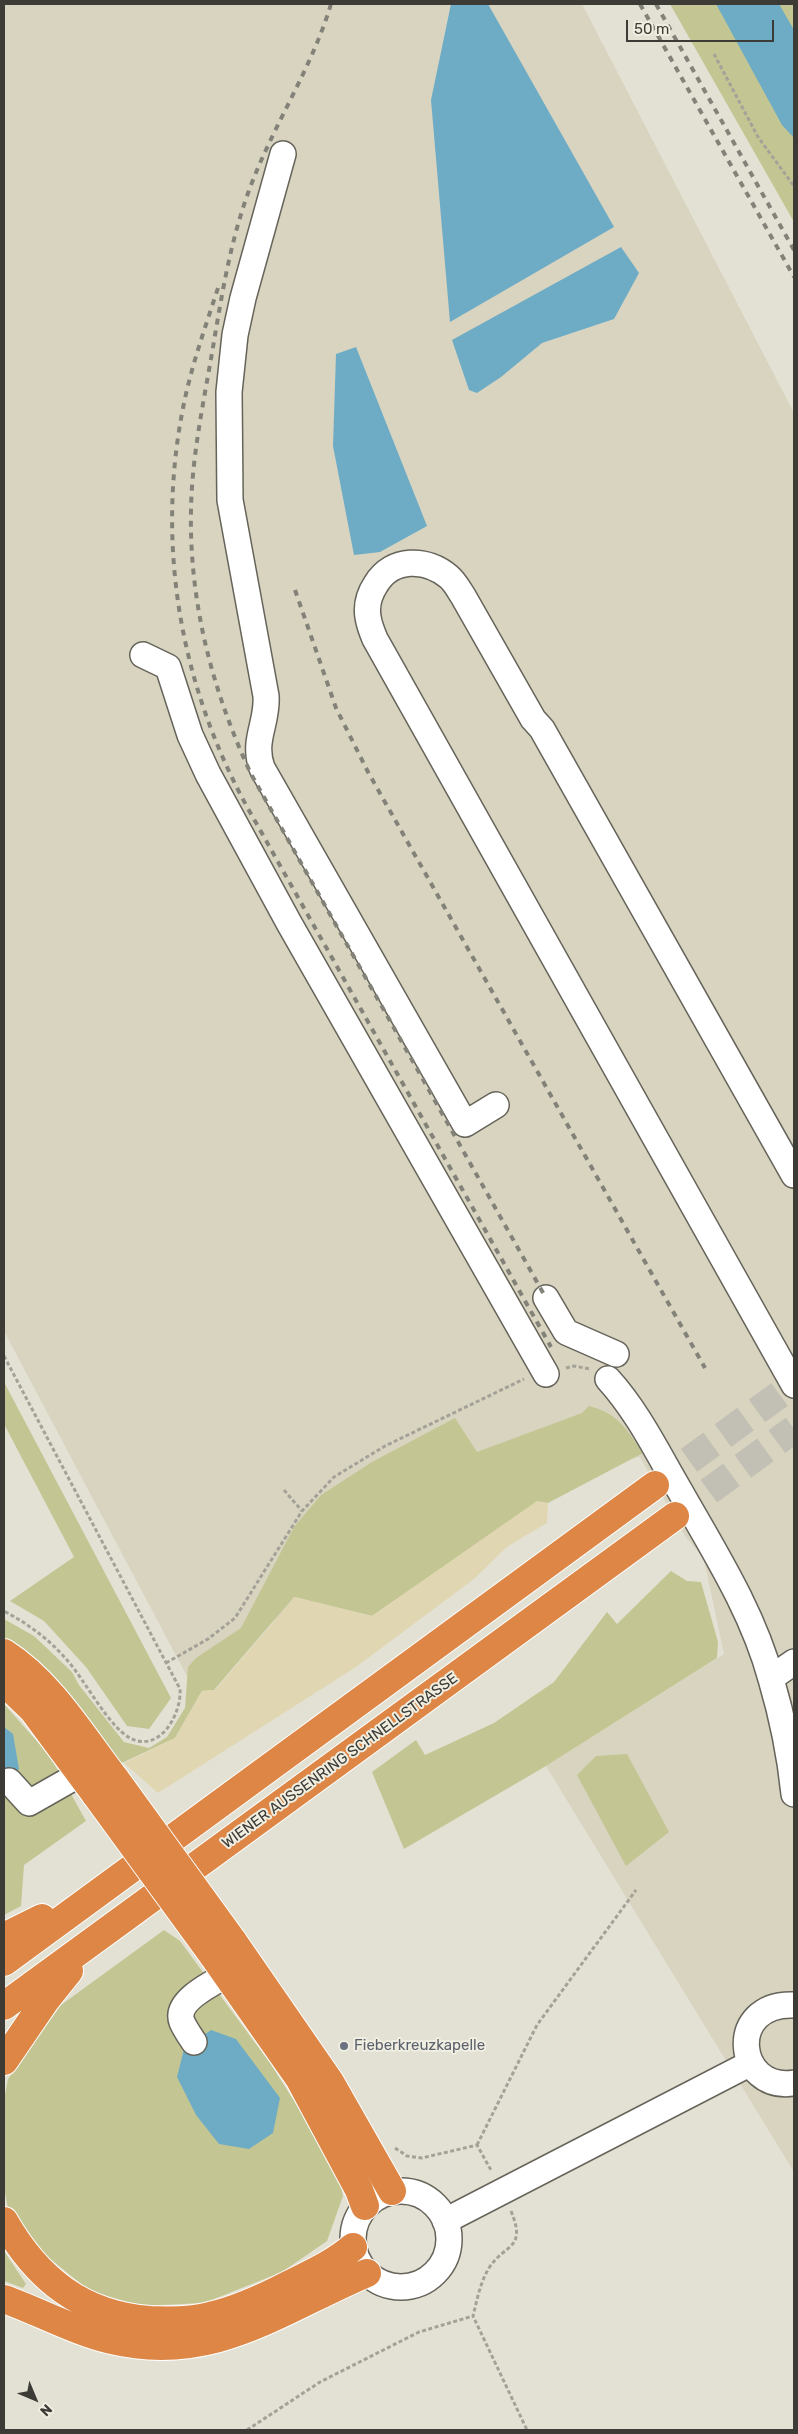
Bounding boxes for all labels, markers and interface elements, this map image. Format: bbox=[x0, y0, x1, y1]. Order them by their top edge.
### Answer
scale bar bbox=[628, 10, 776, 42]
text: 50 m bbox=[634, 20, 669, 38]
street label: WIENER AUSSENRING SCHNELLSTRASSE bbox=[219, 1669, 461, 1853]
place label: Fieberkreuzkapelle bbox=[354, 2037, 485, 2055]
marker: Fieberkreuzkapelle bbox=[338, 2040, 350, 2052]
north arrow bbox=[10, 2374, 60, 2424]
text: N bbox=[36, 2400, 56, 2420]

